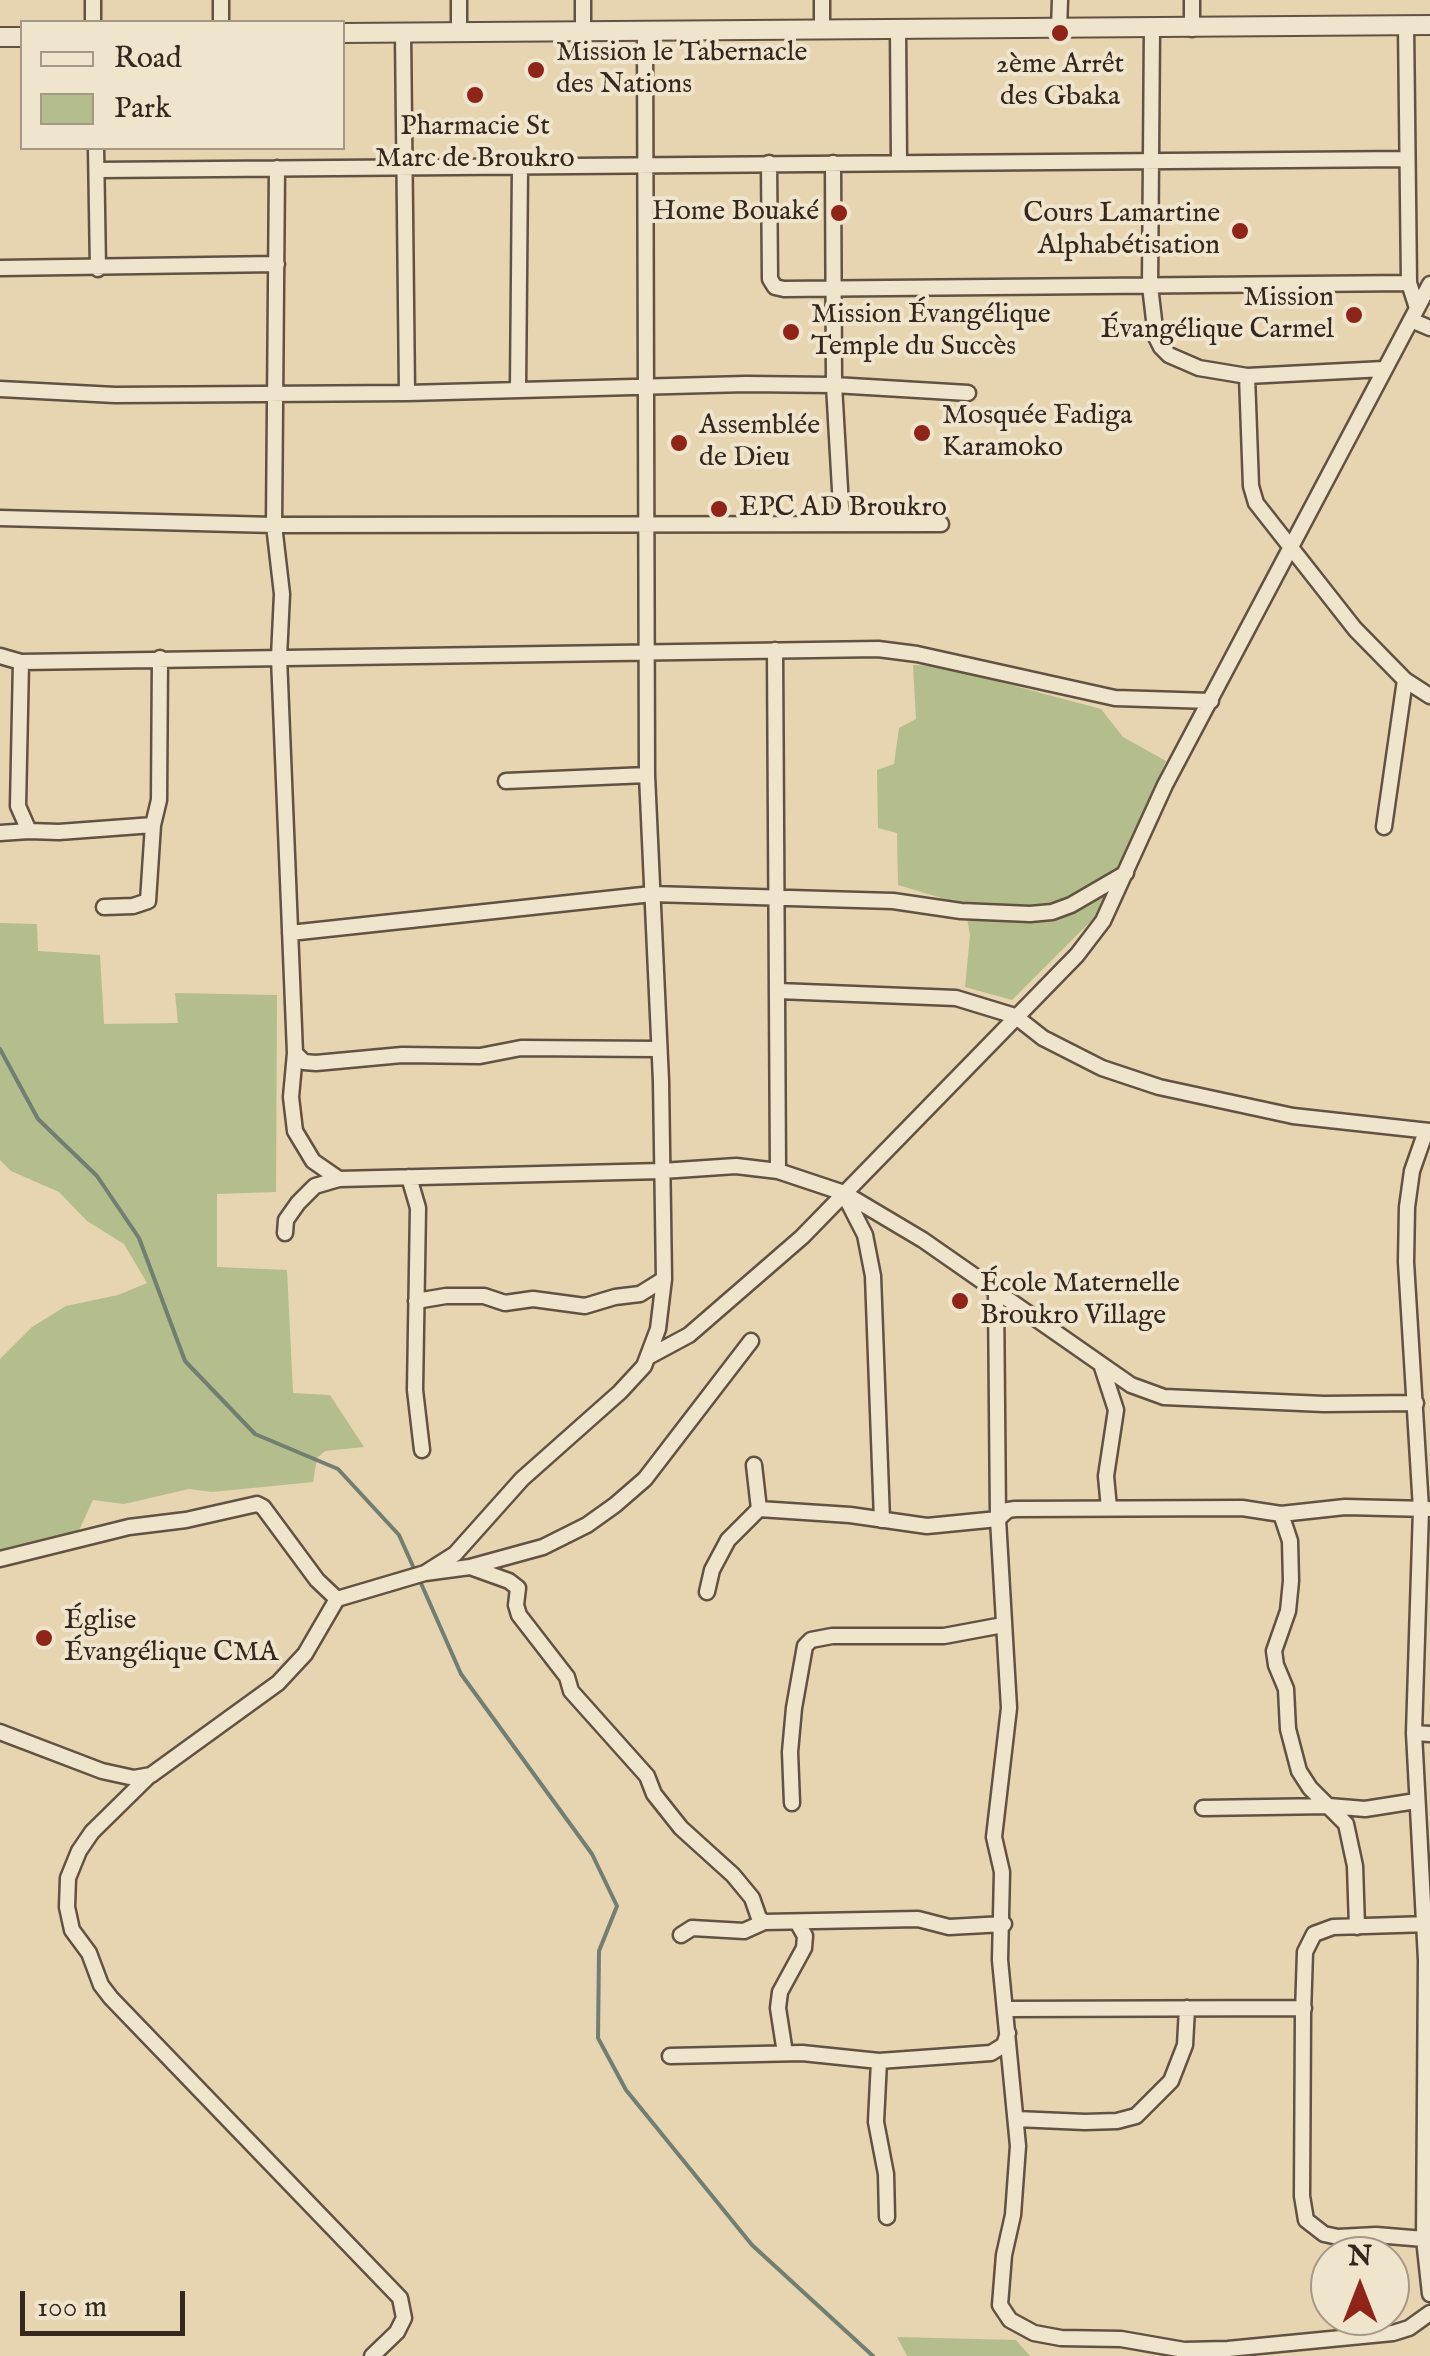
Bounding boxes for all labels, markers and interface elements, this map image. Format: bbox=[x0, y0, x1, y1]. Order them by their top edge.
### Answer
legend bbox=[20, 20, 345, 150]
marker: 2ème Arrêt des Gbaka bbox=[1049, 22, 1071, 44]
place label: Mission le Tabernacle des Nations bbox=[556, 37, 807, 103]
text: Road bbox=[114, 40, 182, 78]
place label: 2ème Arrêt des Gbaka bbox=[996, 49, 1124, 115]
marker: Mission le Tabernacle des Nations bbox=[525, 59, 547, 81]
marker: Pharmacie St Marc de Broukro bbox=[464, 84, 486, 106]
text: Park bbox=[114, 90, 171, 128]
place label: Pharmacie St Marc de Broukro bbox=[375, 111, 575, 177]
place label: Home Bouaké bbox=[652, 196, 819, 230]
place label: Cours Lamartine Alphabétisation bbox=[1023, 198, 1220, 264]
marker: Home Bouaké bbox=[828, 202, 850, 224]
marker: Cours Lamartine Alphabétisation bbox=[1229, 220, 1251, 242]
place label: Mission Évangélique Carmel bbox=[1101, 282, 1334, 348]
place label: Mission Évangélique Temple du Succès bbox=[811, 299, 1051, 365]
marker: Mission Évangélique Carmel bbox=[1343, 304, 1365, 326]
marker: Mission Évangélique Temple du Succès bbox=[780, 321, 802, 343]
place label: Mosquée Fadiga Karamoko bbox=[942, 400, 1132, 466]
place label: Assemblée de Dieu bbox=[699, 410, 820, 476]
marker: Mosquée Fadiga Karamoko bbox=[911, 422, 933, 444]
marker: Assemblée de Dieu bbox=[668, 432, 690, 454]
place label: EPC AD Broukro bbox=[739, 492, 947, 526]
marker: EPC AD Broukro bbox=[708, 498, 730, 520]
place label: École Maternelle Broukro Village bbox=[980, 1268, 1180, 1334]
marker: École Maternelle Broukro Village bbox=[949, 1290, 971, 1312]
place label: Église Évangélique CMA bbox=[64, 1605, 278, 1671]
marker: Église Évangélique CMA bbox=[33, 1627, 55, 1649]
north arrow bbox=[1310, 2236, 1410, 2336]
text: N bbox=[1348, 2240, 1372, 2275]
scale bar bbox=[25, 2271, 190, 2333]
text: 100 m bbox=[37, 2289, 107, 2327]

